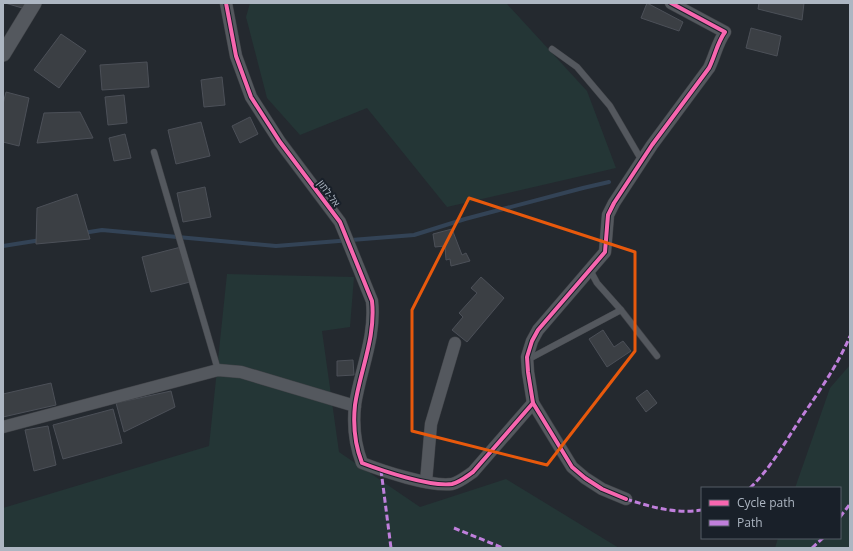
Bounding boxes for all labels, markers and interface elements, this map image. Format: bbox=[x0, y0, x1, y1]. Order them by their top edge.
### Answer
street label: אל-לתון bbox=[314, 177, 344, 209]
legend bbox=[701, 487, 841, 539]
text: Cycle path bbox=[737, 494, 795, 511]
text: Path bbox=[737, 514, 763, 531]

